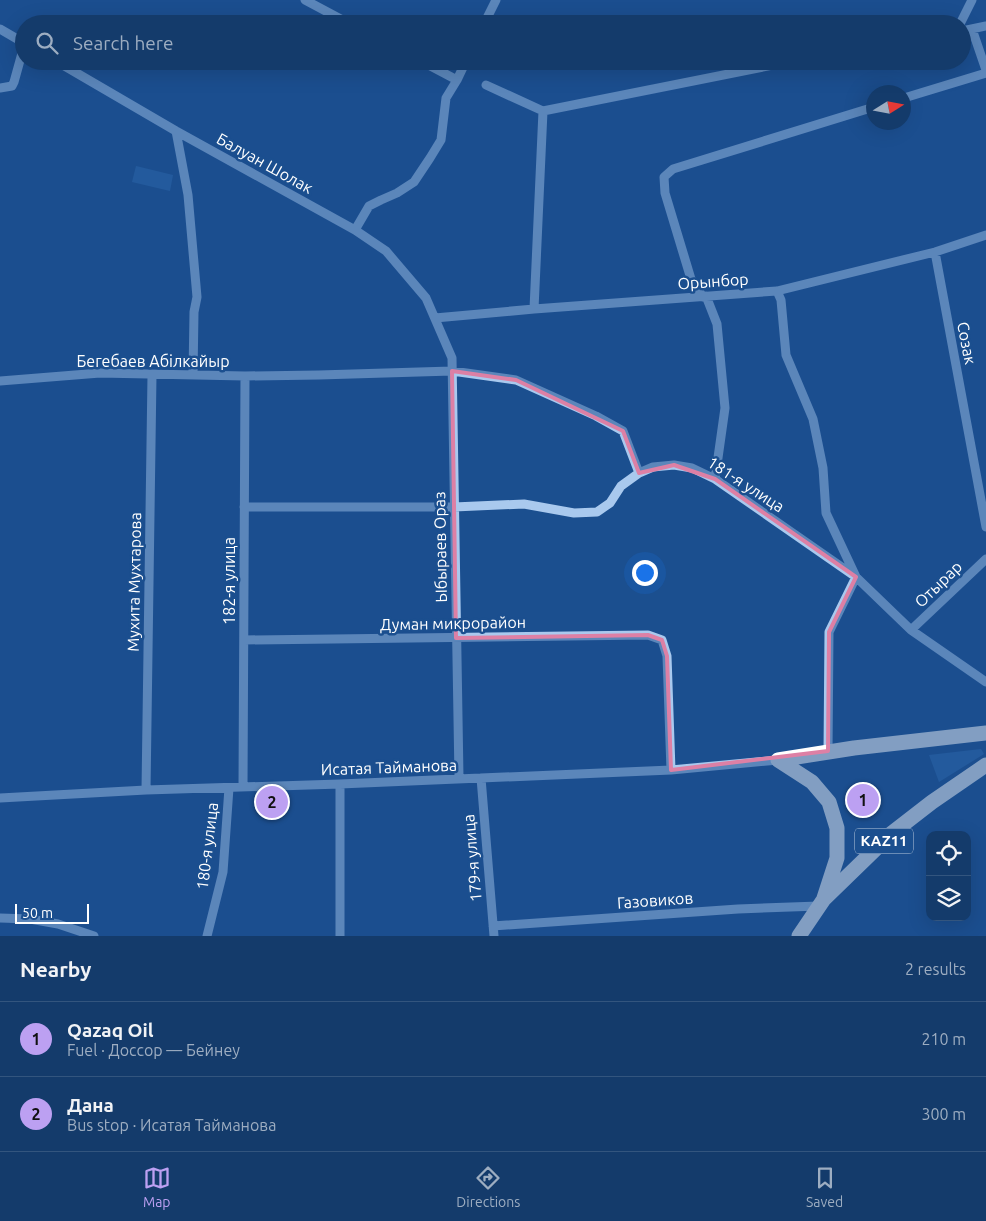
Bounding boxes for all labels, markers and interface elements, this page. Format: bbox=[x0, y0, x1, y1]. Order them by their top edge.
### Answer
search box bbox=[15, 15, 971, 70]
icon: search bbox=[33, 29, 61, 57]
text: Search here bbox=[73, 32, 173, 54]
north arrow bbox=[866, 85, 911, 130]
street label: Балуан Шолак bbox=[214, 129, 316, 197]
street label: Орынбор bbox=[677, 270, 749, 292]
street label: Созак bbox=[954, 320, 980, 366]
street label: Бегебаев Абілкайыр bbox=[76, 352, 230, 370]
street label: 181-я улица bbox=[704, 453, 788, 515]
street label: Ыбыраев Ораз bbox=[430, 491, 450, 603]
street label: Мухита Мухтарова bbox=[124, 512, 144, 652]
street label: 182-я улица bbox=[220, 537, 238, 625]
street label: Отырар bbox=[911, 557, 965, 611]
your location bbox=[632, 560, 658, 586]
street label: Думан микрорайон bbox=[380, 613, 526, 633]
street label: Исатая Тайманова bbox=[321, 756, 457, 778]
pin: 1 bbox=[847, 781, 879, 819]
pin: 2 bbox=[256, 783, 288, 821]
street label: 180-я улица bbox=[193, 801, 221, 891]
street label: 179-я улица bbox=[459, 813, 485, 903]
road number: KAZ11 bbox=[855, 828, 913, 854]
map controls bbox=[926, 831, 971, 921]
button: locate bbox=[926, 831, 971, 876]
button: layers bbox=[926, 876, 971, 921]
street label: Газовиков bbox=[616, 888, 694, 912]
scale bar bbox=[15, 901, 89, 924]
text: 50 m bbox=[22, 905, 53, 921]
text: Nearby bbox=[20, 957, 91, 981]
text: 2 results bbox=[905, 960, 966, 978]
text: Qazaq Oil bbox=[67, 1019, 154, 1041]
text: 1 bbox=[31, 1030, 41, 1048]
text: 210 m bbox=[921, 1030, 966, 1048]
text: Fuel · Доссор — Бейнеу bbox=[67, 1041, 240, 1059]
text: Дана bbox=[67, 1094, 114, 1116]
text: 2 bbox=[31, 1105, 41, 1123]
text: 300 m bbox=[921, 1105, 966, 1123]
text: Bus stop · Исатая Тайманова bbox=[67, 1116, 276, 1134]
tab: Map bbox=[143, 1164, 171, 1210]
tab: Directions bbox=[456, 1164, 520, 1210]
tab: Saved bbox=[806, 1164, 843, 1210]

